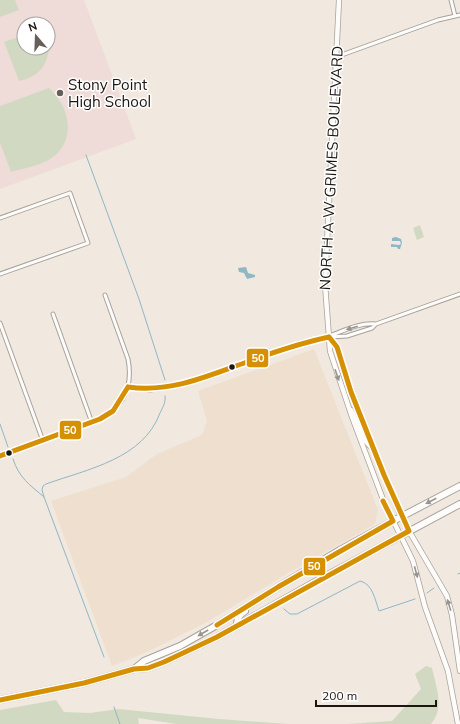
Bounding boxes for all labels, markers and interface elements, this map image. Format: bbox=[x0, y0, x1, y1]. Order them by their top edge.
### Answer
north arrow bbox=[16, 16, 56, 56]
text: N bbox=[27, 19, 39, 35]
street label: NORTH A W GRIMES BOULEVARD bbox=[315, 45, 347, 291]
place label: Stony Point High School bbox=[68, 75, 151, 111]
marker: Stony Point High School bbox=[55, 88, 65, 98]
one-way arrow bbox=[346, 325, 358, 331]
line badge: 50 bbox=[246, 348, 269, 368]
text: 50 bbox=[251, 351, 265, 365]
unlabelled marker bbox=[227, 362, 237, 372]
one-way arrow bbox=[334, 369, 340, 381]
line badge: 50 bbox=[59, 420, 82, 440]
text: 50 bbox=[63, 423, 77, 437]
unlabelled marker bbox=[4, 448, 14, 458]
one-way arrow bbox=[425, 498, 437, 504]
line badge: 50 bbox=[303, 557, 326, 576]
text: 50 bbox=[307, 559, 321, 573]
one-way arrow bbox=[413, 566, 419, 578]
one-way arrow bbox=[446, 599, 452, 611]
one-way arrow bbox=[197, 630, 209, 637]
scale bar bbox=[316, 682, 436, 708]
text: 200 m bbox=[322, 688, 357, 703]

